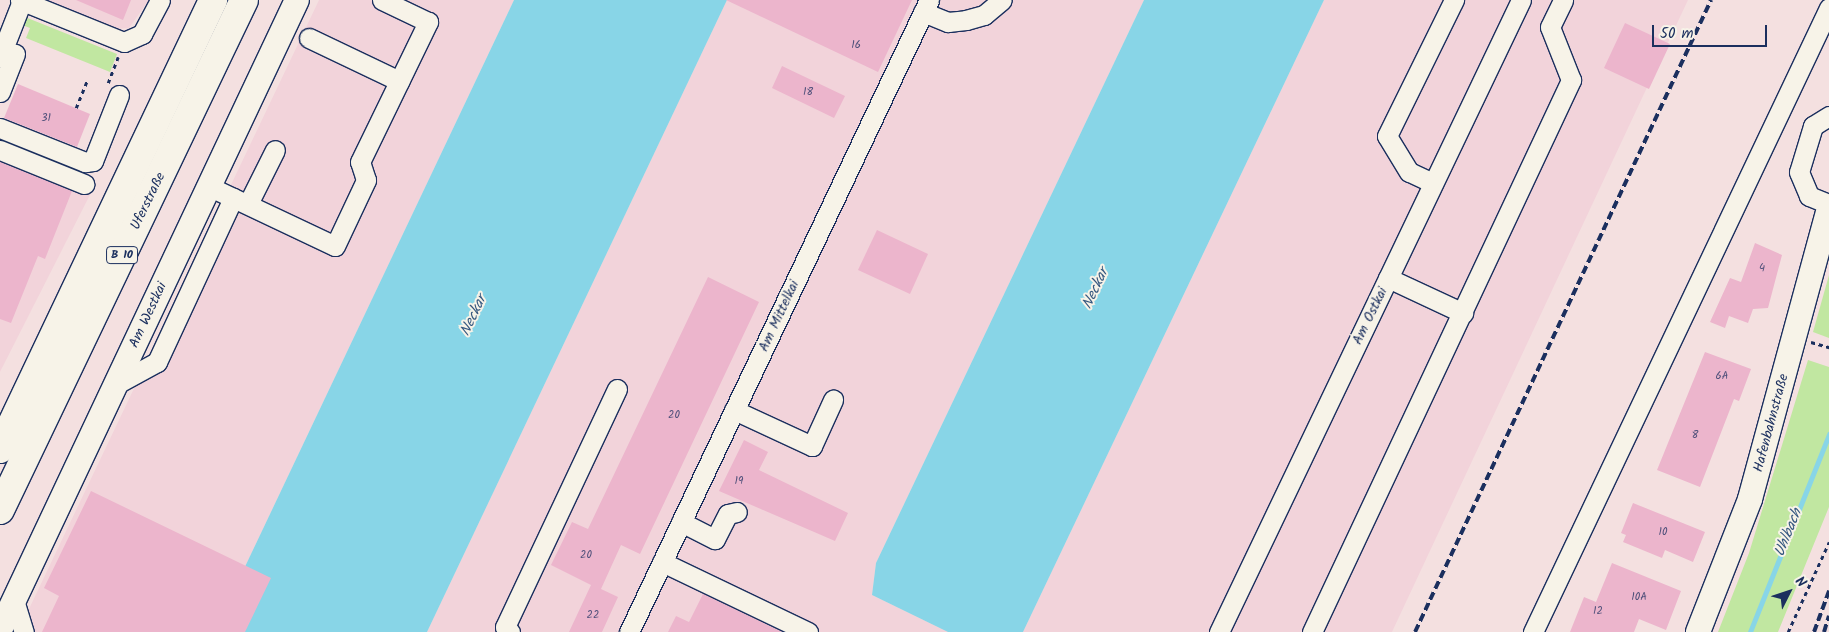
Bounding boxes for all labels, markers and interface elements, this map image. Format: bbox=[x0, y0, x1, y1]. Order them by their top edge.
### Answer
scale bar bbox=[1654, 15, 1769, 47]
text: 50 m bbox=[1660, 22, 1694, 46]
house number: 16 bbox=[851, 38, 861, 52]
house number: 18 bbox=[803, 85, 813, 99]
house number: 31 bbox=[41, 111, 51, 125]
street label: Uferstraße bbox=[127, 170, 169, 232]
road number: B 10 bbox=[106, 246, 138, 264]
house number: 4 bbox=[1759, 261, 1765, 275]
water label: Neckar bbox=[1079, 266, 1113, 312]
street label: Am Mittelkai bbox=[755, 278, 803, 354]
street label: Am Westkai bbox=[126, 280, 170, 350]
street label: Am Ostkai bbox=[1349, 285, 1391, 347]
water label: Neckar bbox=[457, 293, 491, 339]
house number: 6A bbox=[1716, 369, 1728, 383]
street label: Hafenbahnstraße bbox=[1750, 372, 1792, 474]
house number: 20 bbox=[668, 408, 680, 422]
house number: 8 bbox=[1692, 428, 1698, 442]
house number: 19 bbox=[735, 474, 743, 488]
water label: Uhlbach bbox=[1771, 506, 1807, 560]
house number: 10 bbox=[1659, 525, 1667, 539]
house number: 20 bbox=[580, 548, 592, 562]
north arrow bbox=[1764, 567, 1814, 617]
text: N bbox=[1789, 572, 1812, 593]
house number: 10A bbox=[1631, 590, 1647, 604]
house number: 12 bbox=[1593, 604, 1603, 618]
house number: 22 bbox=[587, 608, 599, 622]

